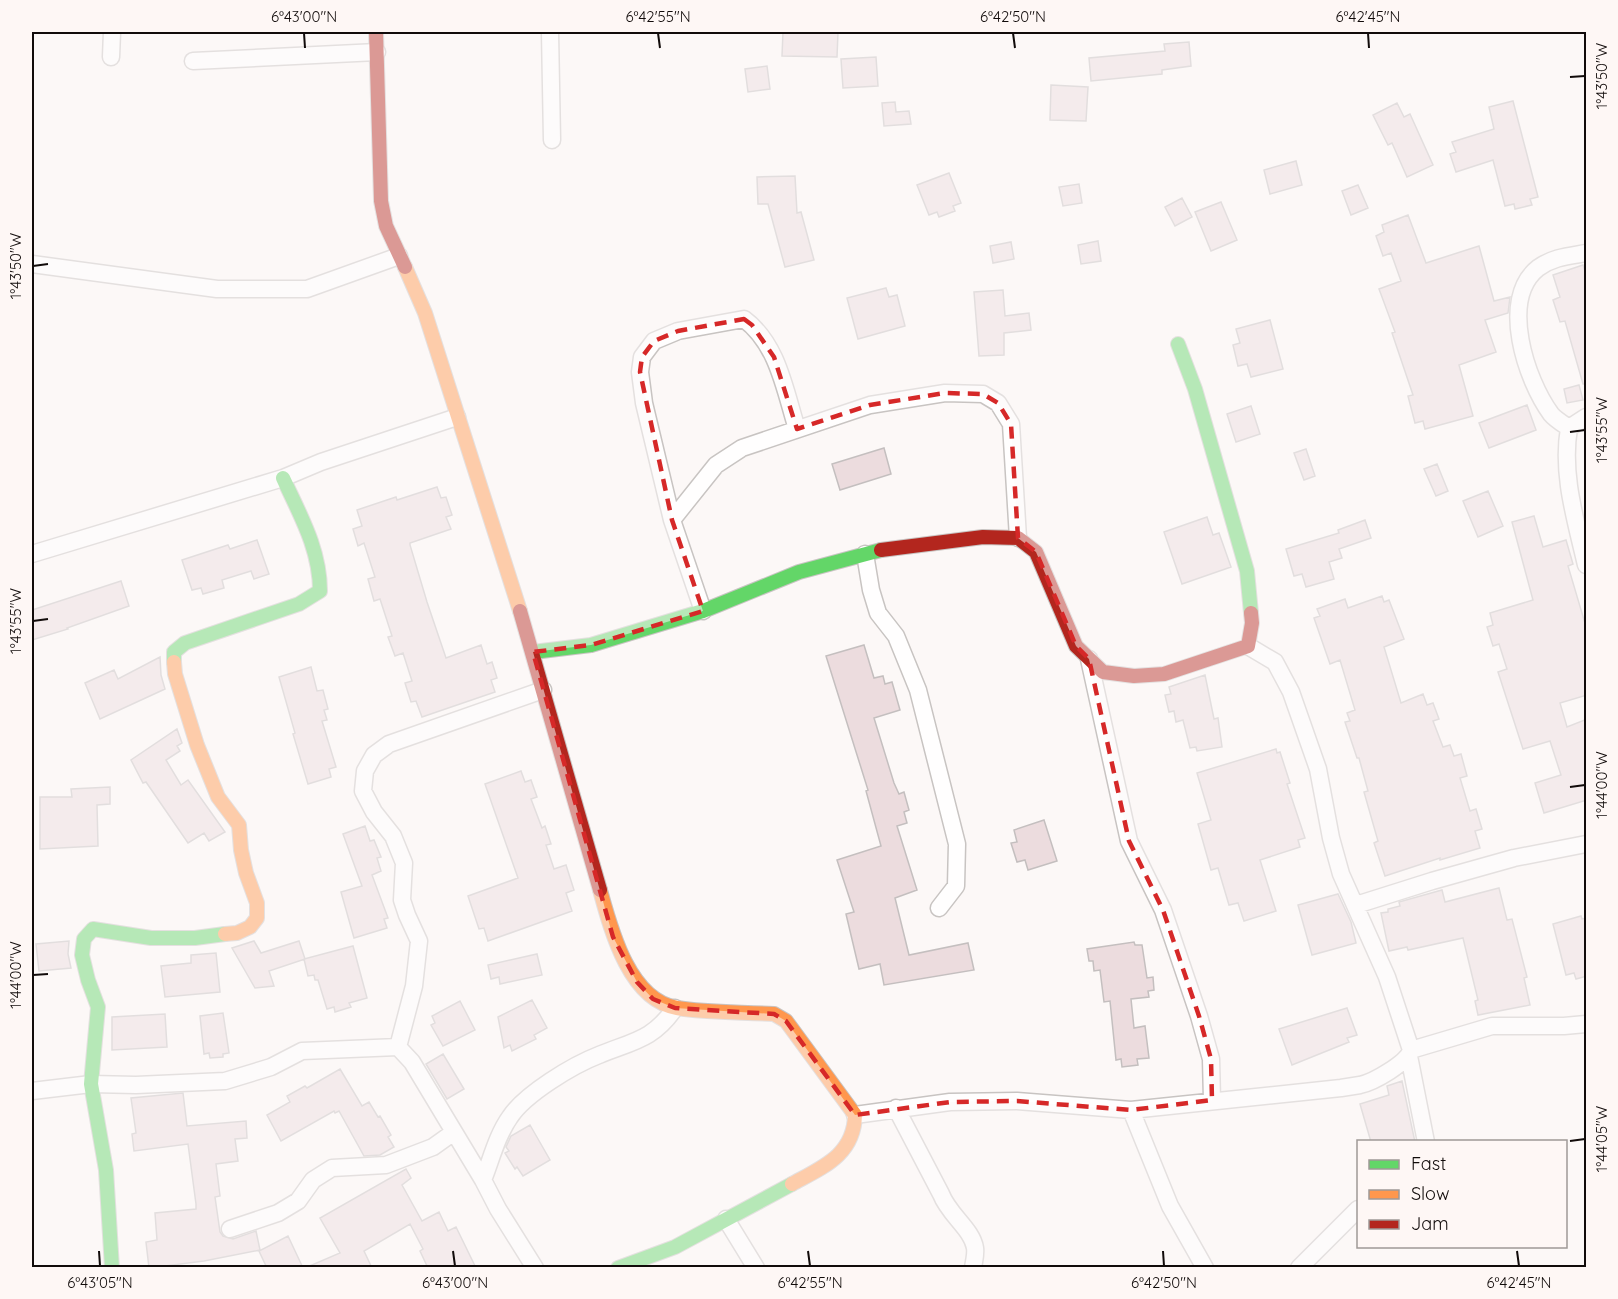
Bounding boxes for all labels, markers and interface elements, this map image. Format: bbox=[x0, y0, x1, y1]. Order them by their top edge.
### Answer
text: 6°43'00"N bbox=[271, 7, 337, 26]
text: 6°42'55"N bbox=[625, 7, 691, 26]
text: 6°42'50"N bbox=[980, 7, 1046, 26]
text: 6°42'45"N bbox=[1335, 7, 1401, 26]
text: 1°43'50"W bbox=[1592, 42, 1611, 109]
text: 1°43'50"W bbox=[6, 232, 25, 299]
text: 1°43'55"W bbox=[1592, 397, 1611, 463]
text: 1°43'55"W bbox=[6, 588, 25, 654]
text: 1°44'00"W bbox=[1592, 751, 1611, 819]
text: 1°44'00"W bbox=[6, 941, 25, 1009]
text: 1°44'05"W bbox=[1592, 1105, 1611, 1172]
legend bbox=[1357, 1140, 1567, 1248]
text: Fast bbox=[1411, 1152, 1446, 1175]
text: Slow bbox=[1411, 1182, 1449, 1205]
text: Jam bbox=[1411, 1212, 1449, 1235]
text: 6°43'05"N bbox=[67, 1273, 133, 1292]
text: 6°43'00"N bbox=[422, 1273, 488, 1292]
text: 6°42'55"N bbox=[777, 1273, 843, 1292]
text: 6°42'50"N bbox=[1131, 1273, 1197, 1292]
text: 6°42'45"N bbox=[1486, 1273, 1552, 1292]

